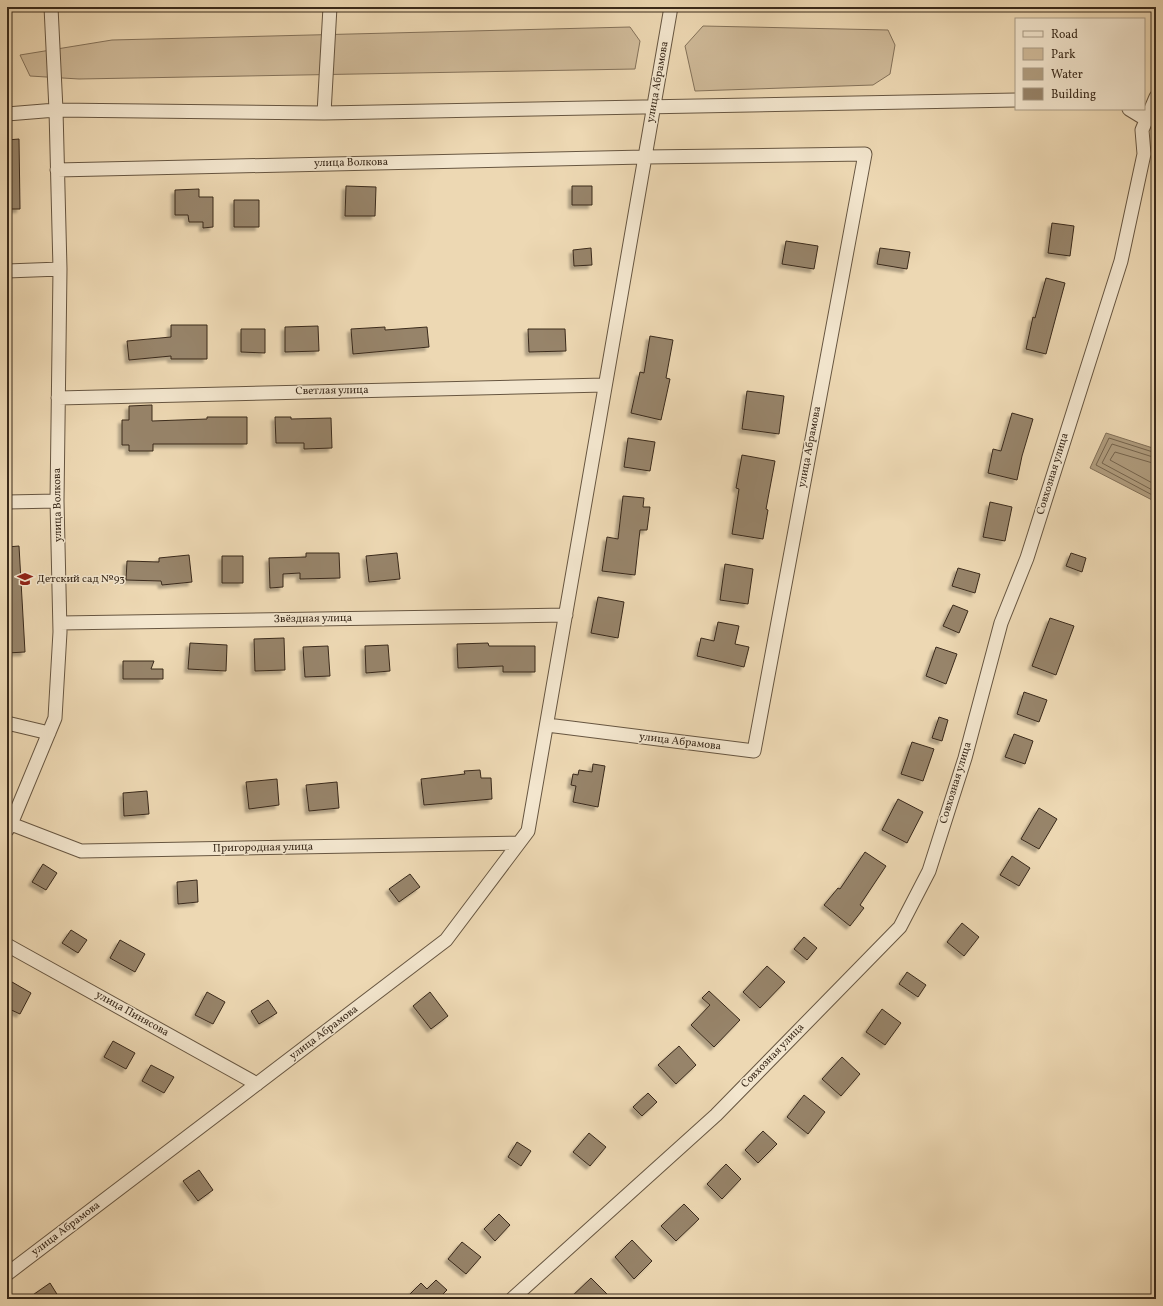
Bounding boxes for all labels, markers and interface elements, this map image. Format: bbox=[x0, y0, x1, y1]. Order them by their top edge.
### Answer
legend bbox=[1015, 18, 1145, 110]
text: Road bbox=[1051, 27, 1078, 43]
street label: улица Абрамова bbox=[643, 40, 673, 124]
text: Park bbox=[1051, 47, 1076, 63]
text: Water bbox=[1051, 67, 1083, 83]
text: Building bbox=[1051, 87, 1096, 103]
street label: улица Волкова bbox=[314, 155, 389, 171]
street label: Светлая улица bbox=[295, 383, 369, 399]
street label: улица Абрамова bbox=[795, 405, 825, 489]
street label: Совхозная улица bbox=[1033, 431, 1073, 517]
street label: улица Волкова bbox=[50, 467, 66, 542]
school or university icon: Детский сад №93 bbox=[16, 570, 34, 588]
place label: Детский сад №93 bbox=[37, 572, 125, 587]
street label: Звёздная улица bbox=[274, 611, 353, 627]
street label: улица Абрамова bbox=[638, 730, 722, 755]
street label: Совхозная улица bbox=[936, 740, 976, 826]
street label: Пригородная улица bbox=[213, 840, 314, 856]
street label: улица Пинясова bbox=[93, 988, 172, 1041]
street label: улица Абрамова bbox=[286, 1002, 362, 1064]
street label: Совхозная улица bbox=[738, 1020, 808, 1092]
street label: улица Абрамова bbox=[28, 1198, 104, 1260]

